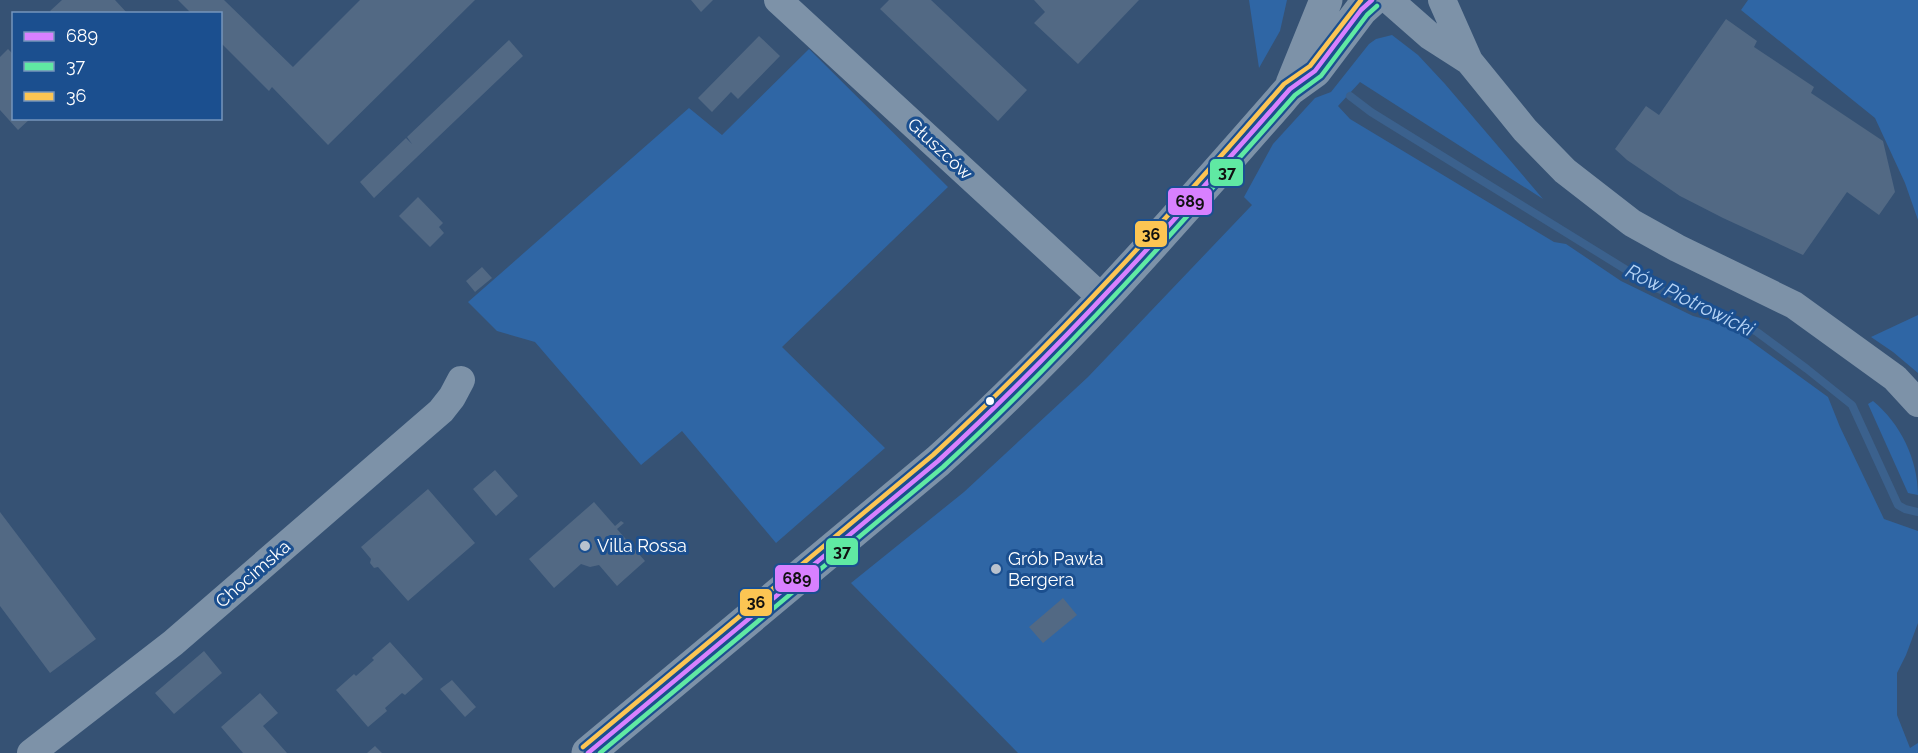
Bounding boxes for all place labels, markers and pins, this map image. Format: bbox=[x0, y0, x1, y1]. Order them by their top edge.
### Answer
unlabelled marker bbox=[984, 395, 996, 407]
place label: Villa Rossa bbox=[597, 535, 687, 556]
marker: Villa Rossa bbox=[578, 539, 592, 553]
place label: Grób Pawła Bergera bbox=[1008, 548, 1104, 590]
marker: Grób Pawła Bergera bbox=[989, 562, 1003, 576]

